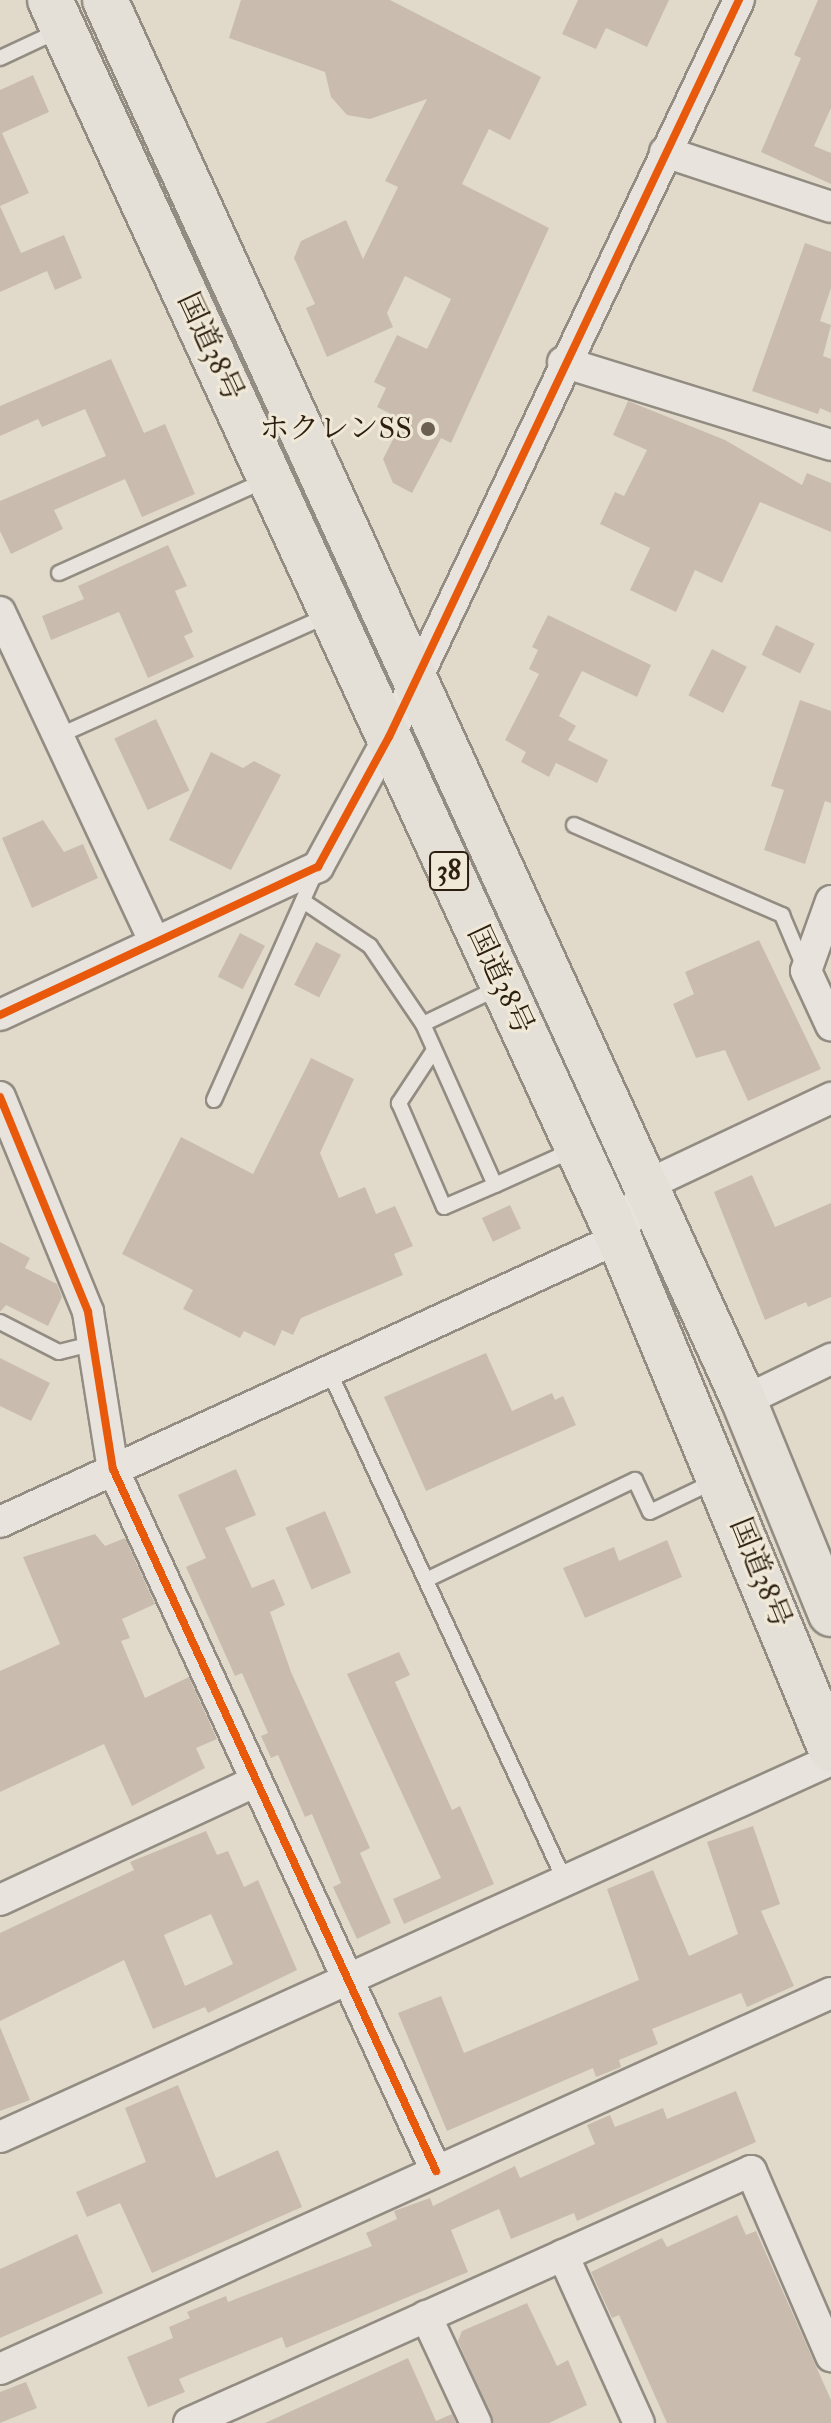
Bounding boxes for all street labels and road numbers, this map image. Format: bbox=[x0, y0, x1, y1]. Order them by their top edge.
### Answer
street label: 国道38号 bbox=[169, 287, 251, 407]
road number: 38 bbox=[429, 847, 469, 895]
street label: 国道38号 bbox=[459, 920, 541, 1040]
street label: 国道38号 bbox=[722, 1513, 798, 1633]

